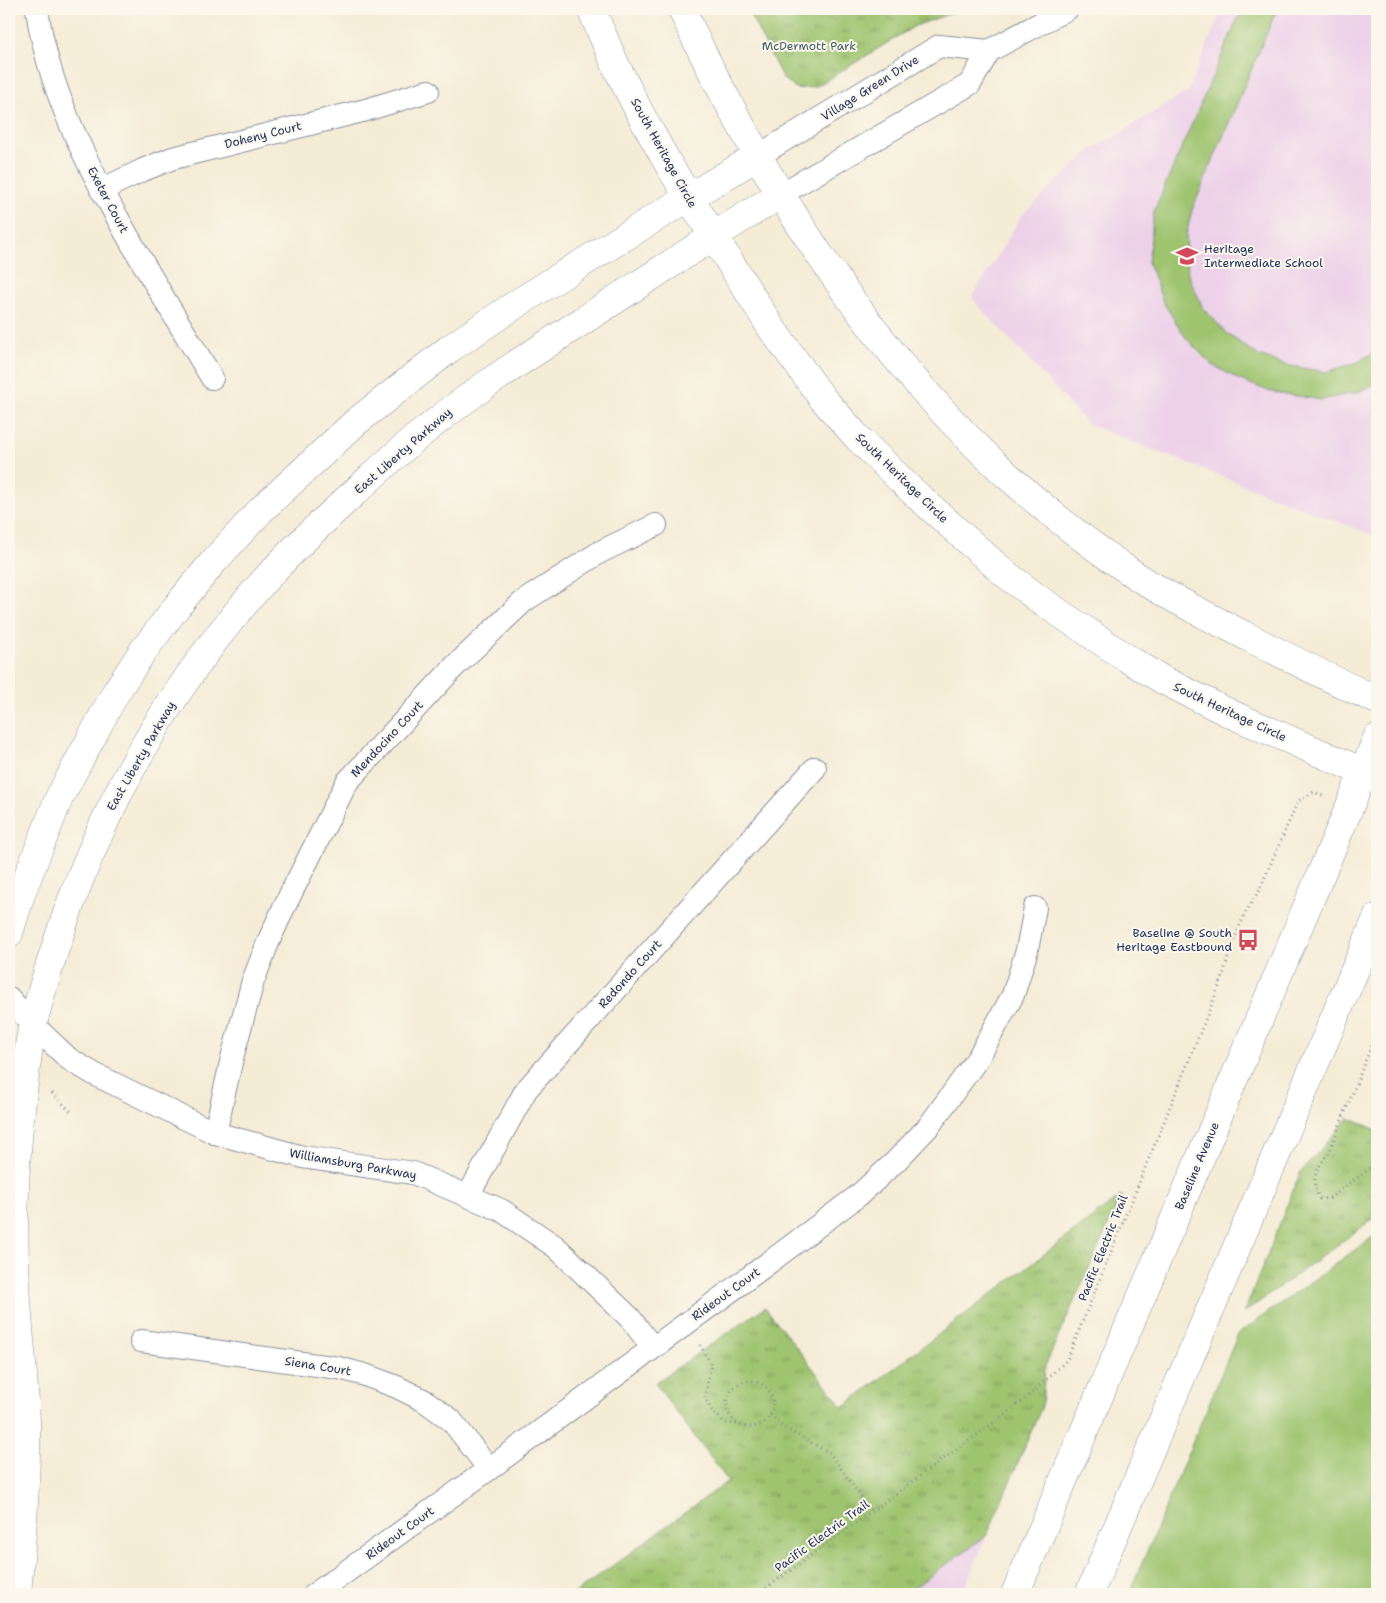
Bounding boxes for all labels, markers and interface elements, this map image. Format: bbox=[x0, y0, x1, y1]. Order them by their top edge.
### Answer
park label: McDermott Park bbox=[762, 38, 856, 54]
street label: Village Green Drive bbox=[818, 51, 922, 125]
street label: South Heritage Circle bbox=[627, 95, 701, 211]
street label: Doheny Court bbox=[223, 118, 303, 152]
street label: Exeter Court bbox=[84, 164, 132, 236]
place label: Heritage Intermediate School bbox=[1204, 241, 1323, 271]
school or university icon: Heritage Intermediate School bbox=[1174, 243, 1200, 269]
street label: East Liberty Parkway bbox=[351, 404, 455, 498]
street label: South Heritage Circle bbox=[852, 429, 952, 527]
street label: South Heritage Circle bbox=[1171, 679, 1289, 745]
street label: Mendocino Court bbox=[347, 697, 427, 781]
street label: East Liberty Parkway bbox=[103, 698, 179, 814]
place label: Baseline @ South Heritage Eastbound bbox=[1116, 925, 1232, 955]
bus stop icon: Baseline @ South Heritage Eastbound bbox=[1235, 927, 1261, 953]
street label: Redondo Court bbox=[595, 936, 665, 1012]
street label: Baseline Avenue bbox=[1171, 1119, 1223, 1212]
street label: Williamsburg Parkway bbox=[288, 1145, 418, 1183]
street label: Pacific Electric Trail bbox=[1074, 1192, 1132, 1304]
street label: Rideout Court bbox=[689, 1264, 763, 1324]
street label: Siena Court bbox=[284, 1353, 352, 1379]
street label: Pacific Electric Trail bbox=[771, 1496, 873, 1576]
street label: Rideout Court bbox=[363, 1503, 437, 1563]

